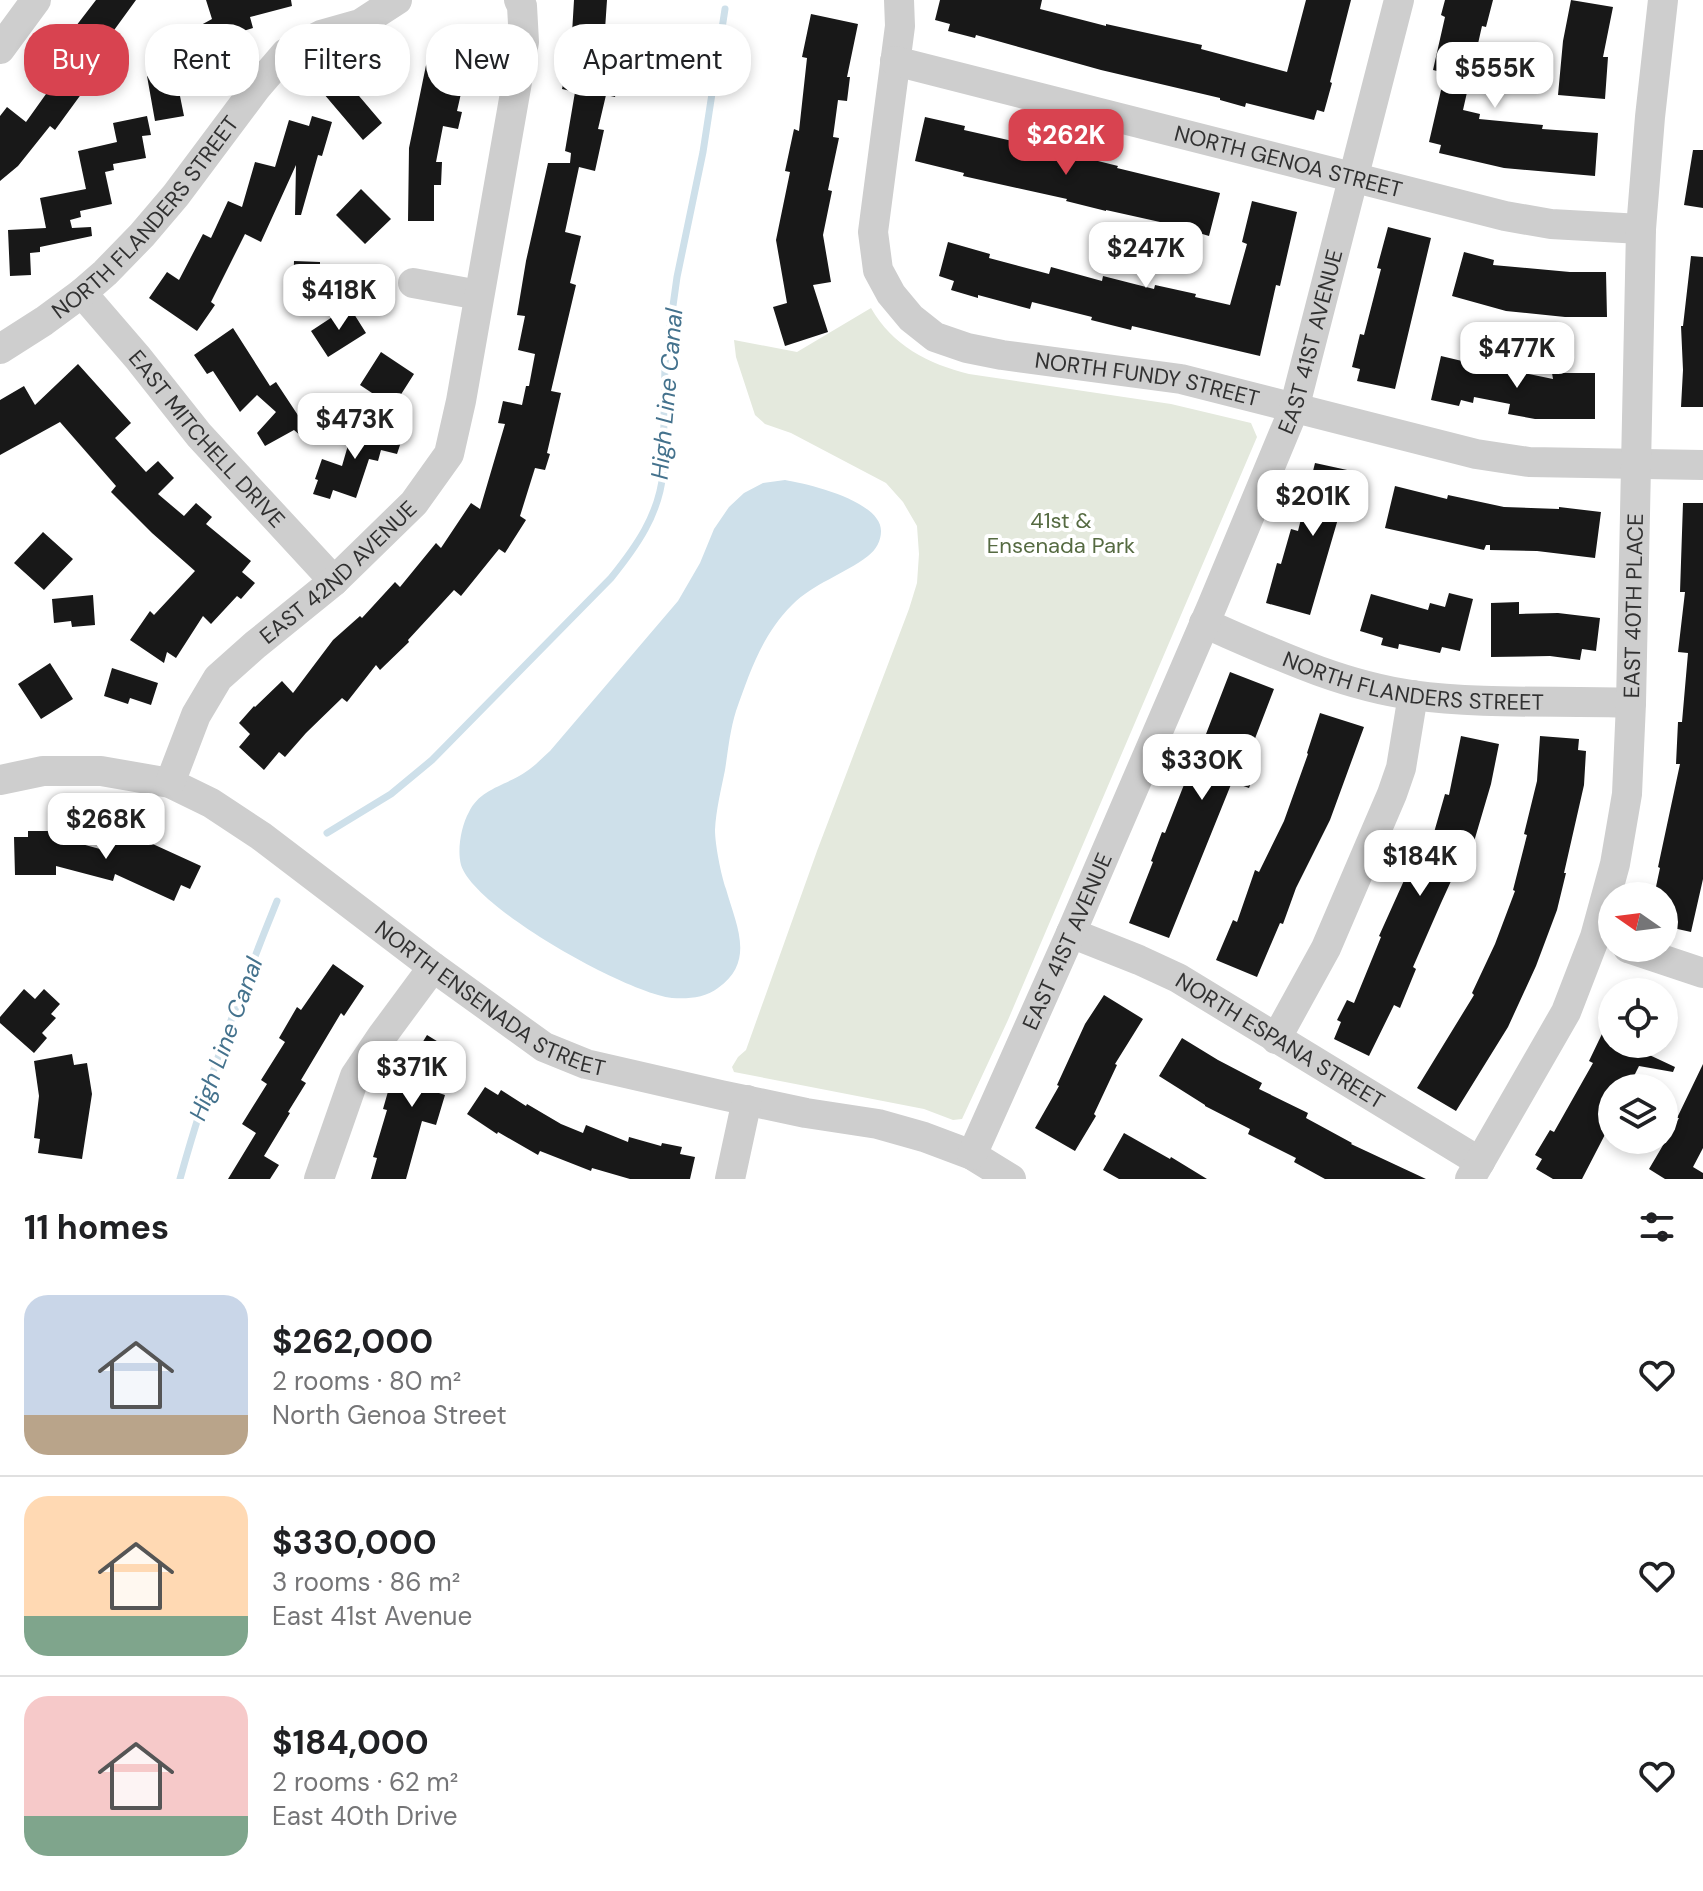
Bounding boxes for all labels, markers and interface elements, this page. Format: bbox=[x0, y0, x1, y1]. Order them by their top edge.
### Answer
chip: Buy bbox=[24, 24, 129, 96]
chip: Rent bbox=[145, 24, 259, 96]
chip: Filters bbox=[275, 24, 410, 96]
chip: New bbox=[426, 24, 538, 96]
chip: Apartment bbox=[554, 24, 751, 96]
pin: $555K bbox=[1439, 42, 1551, 110]
text: $555K bbox=[1454, 51, 1536, 85]
pin: $262K bbox=[1010, 109, 1122, 177]
street label: NORTH FLANDERS STREET bbox=[46, 110, 245, 325]
text: $262K bbox=[1027, 118, 1105, 152]
street label: NORTH GENOA STREET bbox=[1171, 119, 1405, 204]
pin: $247K bbox=[1090, 222, 1202, 290]
text: $247K bbox=[1107, 231, 1185, 265]
street label: EAST 41ST AVENUE bbox=[1271, 246, 1349, 438]
pin: $418K bbox=[283, 264, 395, 332]
text: $418K bbox=[301, 273, 377, 307]
water label: High Line Canal bbox=[644, 307, 689, 481]
pin: $477K bbox=[1461, 322, 1573, 390]
text: $477K bbox=[1478, 331, 1556, 365]
street label: EAST MITCHELL DRIVE bbox=[122, 344, 291, 534]
street label: NORTH FUNDY STREET bbox=[1033, 346, 1262, 413]
pin: $473K bbox=[299, 393, 411, 461]
text: $473K bbox=[316, 402, 394, 436]
pin: $201K bbox=[1257, 470, 1369, 538]
text: $201K bbox=[1275, 479, 1351, 513]
street label: EAST 42ND AVENUE bbox=[254, 494, 423, 651]
park label: 41st & Ensenada Park bbox=[987, 506, 1135, 560]
street label: EAST 40TH PLACE bbox=[1617, 513, 1650, 699]
street label: NORTH FLANDERS STREET bbox=[1278, 645, 1544, 717]
pin: $330K bbox=[1146, 734, 1258, 802]
text: $330K bbox=[1161, 743, 1243, 777]
pin: $268K bbox=[50, 793, 162, 861]
text: $268K bbox=[66, 802, 146, 836]
pin: $184K bbox=[1364, 830, 1476, 898]
text: $184K bbox=[1382, 839, 1458, 873]
street label: EAST 41ST AVENUE bbox=[1016, 848, 1119, 1034]
north arrow bbox=[1598, 882, 1678, 962]
map controls bbox=[1598, 882, 1678, 1154]
street label: NORTH ENSENADA STREET bbox=[369, 914, 608, 1083]
water label: High Line Canal bbox=[182, 952, 270, 1125]
street label: NORTH ESPANA STREET bbox=[1170, 966, 1390, 1116]
button: locate bbox=[1598, 978, 1678, 1058]
pin: $371K bbox=[356, 1041, 468, 1109]
text: $371K bbox=[376, 1050, 448, 1084]
button: layers bbox=[1598, 1074, 1678, 1154]
text: 11 homes bbox=[24, 1205, 169, 1250]
icon: filters bbox=[1635, 1205, 1679, 1249]
text: $262,000 bbox=[272, 1319, 433, 1364]
icon: home bbox=[88, 1327, 184, 1423]
icon: heart bbox=[1635, 1353, 1679, 1397]
text: 2 rooms · 80 m² bbox=[272, 1364, 461, 1398]
text: North Genoa Street bbox=[272, 1398, 507, 1432]
text: $330,000 bbox=[272, 1520, 437, 1565]
icon: home bbox=[88, 1528, 184, 1624]
icon: heart bbox=[1635, 1554, 1679, 1598]
text: 3 rooms · 86 m² bbox=[272, 1565, 460, 1599]
text: East 41st Avenue bbox=[272, 1599, 472, 1633]
text: $184,000 bbox=[272, 1720, 429, 1765]
icon: home bbox=[88, 1728, 184, 1824]
icon: heart bbox=[1635, 1754, 1679, 1798]
text: 2 rooms · 62 m² bbox=[272, 1765, 458, 1799]
text: East 40th Drive bbox=[272, 1799, 458, 1833]

